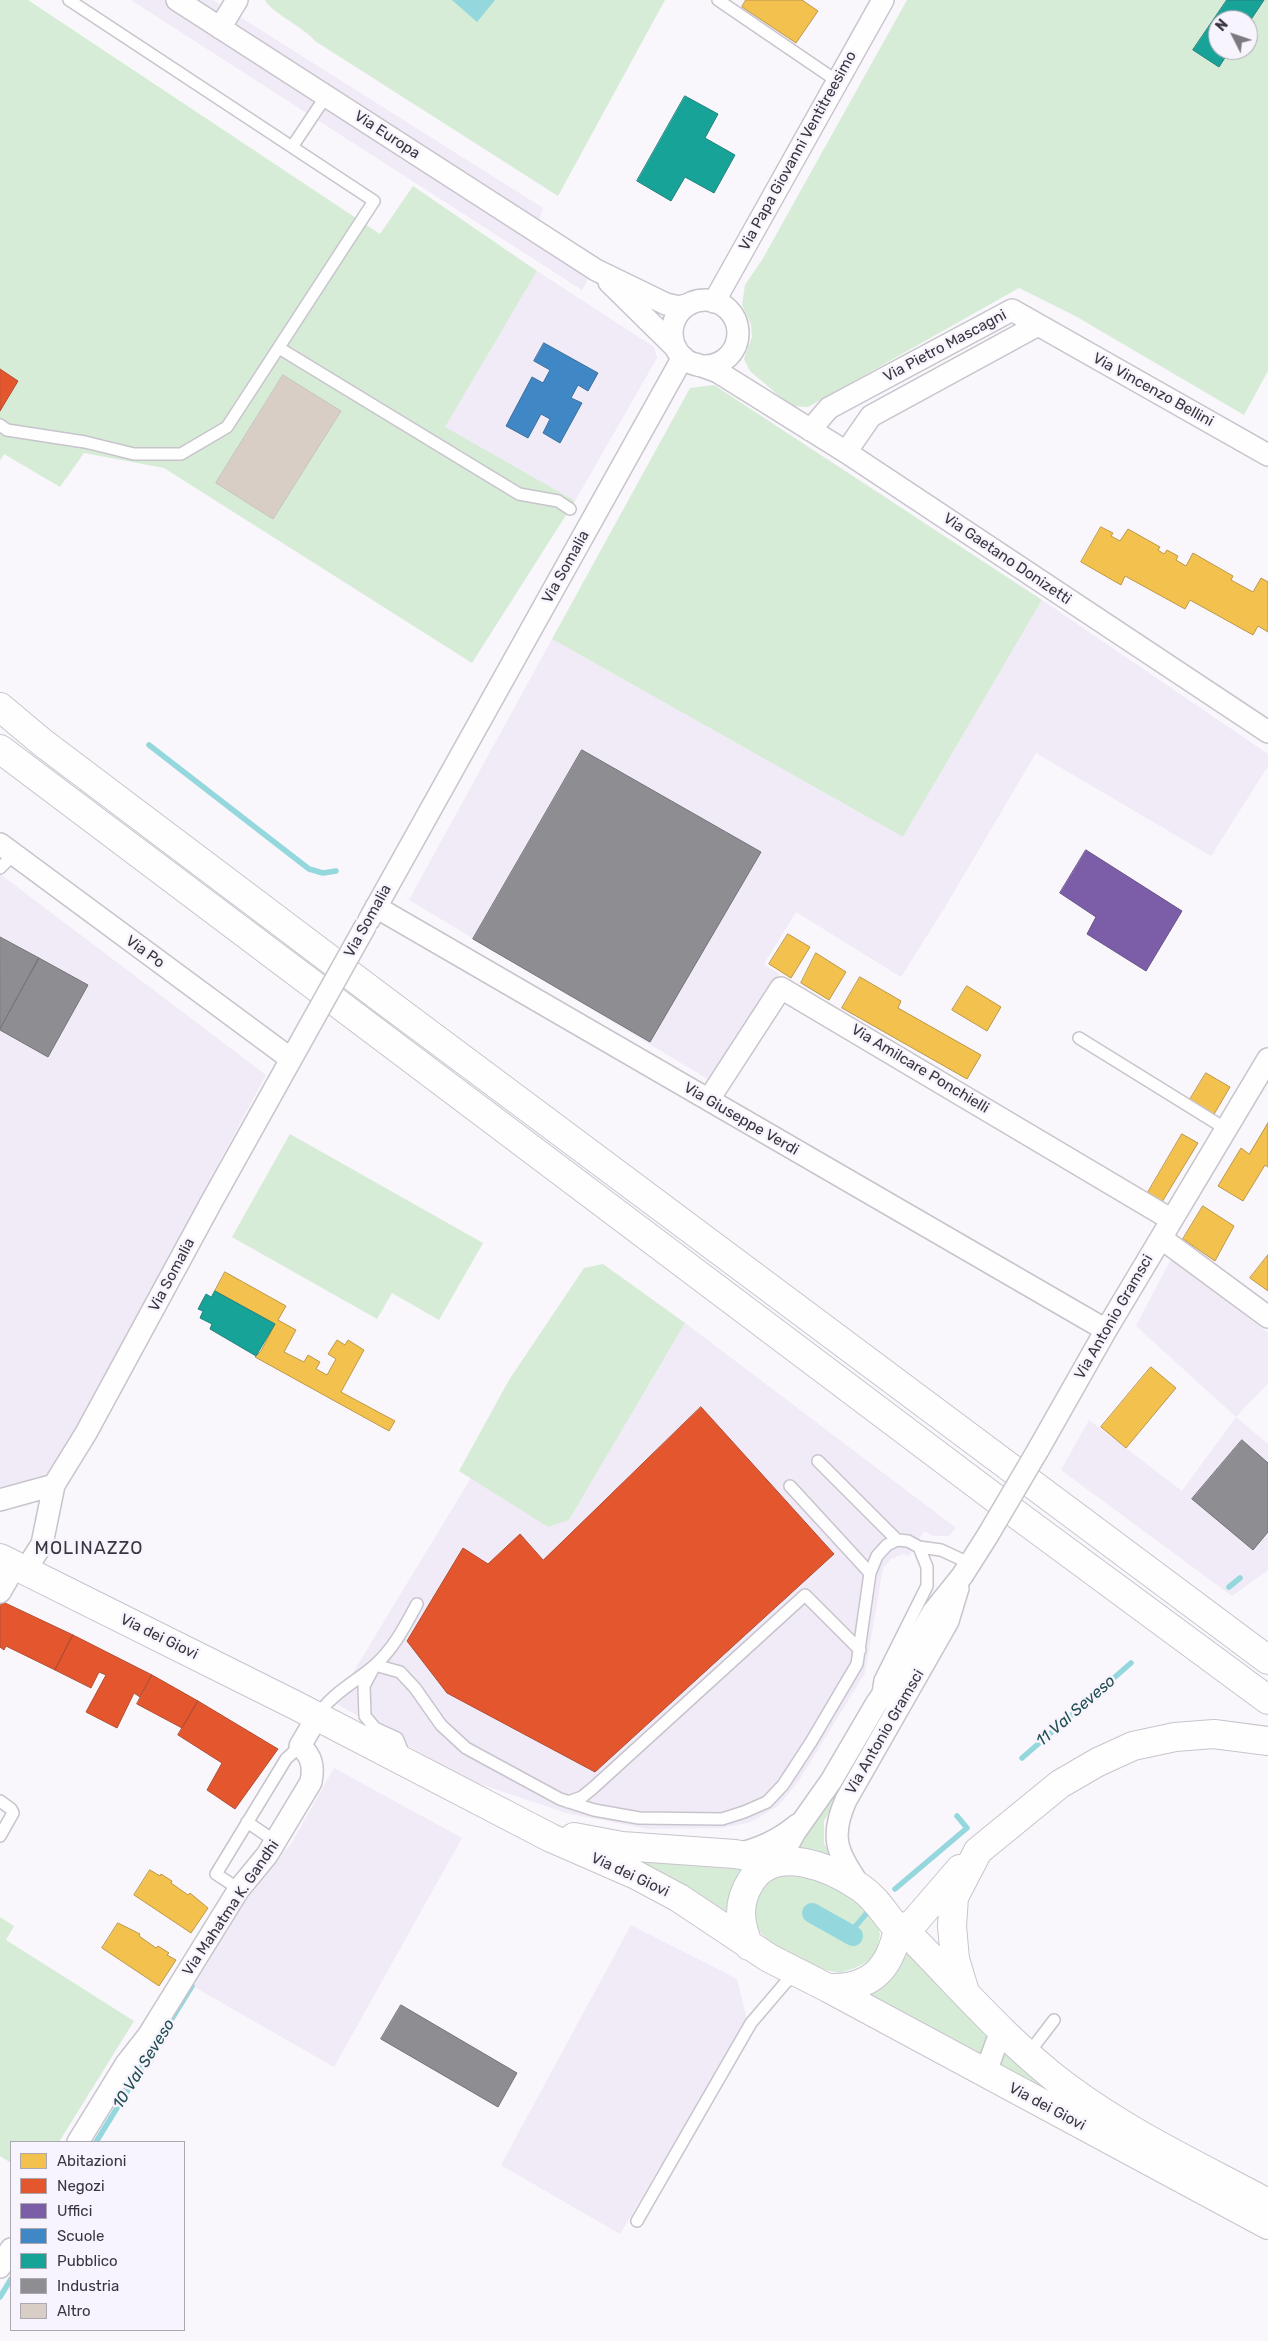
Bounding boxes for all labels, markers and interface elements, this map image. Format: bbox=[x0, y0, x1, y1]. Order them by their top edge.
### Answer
north arrow bbox=[1208, 10, 1258, 60]
text: N bbox=[1212, 16, 1232, 35]
street label: Via Papa Giovanni Ventitreesimo bbox=[736, 48, 860, 254]
street label: Via Europa bbox=[351, 107, 423, 163]
street label: Via Pietro Mascagni bbox=[880, 306, 1010, 386]
street label: Via Vincenzo Bellini bbox=[1089, 349, 1217, 431]
street label: Via Gaetano Donizetti bbox=[940, 509, 1074, 609]
street label: Via Somalia bbox=[539, 527, 593, 607]
street label: Via Somalia bbox=[341, 881, 395, 961]
street label: Via Po bbox=[122, 932, 168, 972]
street label: Via Amilcare Ponchielli bbox=[848, 1021, 992, 1117]
street label: Via Giuseppe Verdi bbox=[680, 1079, 802, 1159]
street label: Via Somalia bbox=[145, 1235, 199, 1315]
street label: Via Antonio Gramsci bbox=[1071, 1252, 1157, 1382]
district label: MOLINAZZO bbox=[33, 1538, 145, 1560]
street label: Via dei Giovi bbox=[117, 1610, 201, 1664]
street label: Via Antonio Gramsci bbox=[842, 1667, 928, 1797]
water label: 11 Val Seveso bbox=[1032, 1671, 1120, 1751]
street label: Via Mahatma K. Gandhi bbox=[179, 1837, 283, 1979]
street label: Via dei Giovi bbox=[588, 1849, 672, 1901]
water label: 10 Val Seveso bbox=[109, 2016, 179, 2112]
street label: Via dei Giovi bbox=[1006, 2079, 1088, 2135]
legend bbox=[10, 2141, 185, 2331]
text: Abitazioni bbox=[57, 2152, 126, 2170]
text: Negozi bbox=[57, 2177, 105, 2195]
text: Uffici bbox=[57, 2202, 92, 2220]
text: Scuole bbox=[57, 2227, 104, 2245]
text: Pubblico bbox=[57, 2252, 118, 2270]
text: Industria bbox=[57, 2277, 119, 2295]
text: Altro bbox=[57, 2302, 91, 2320]

